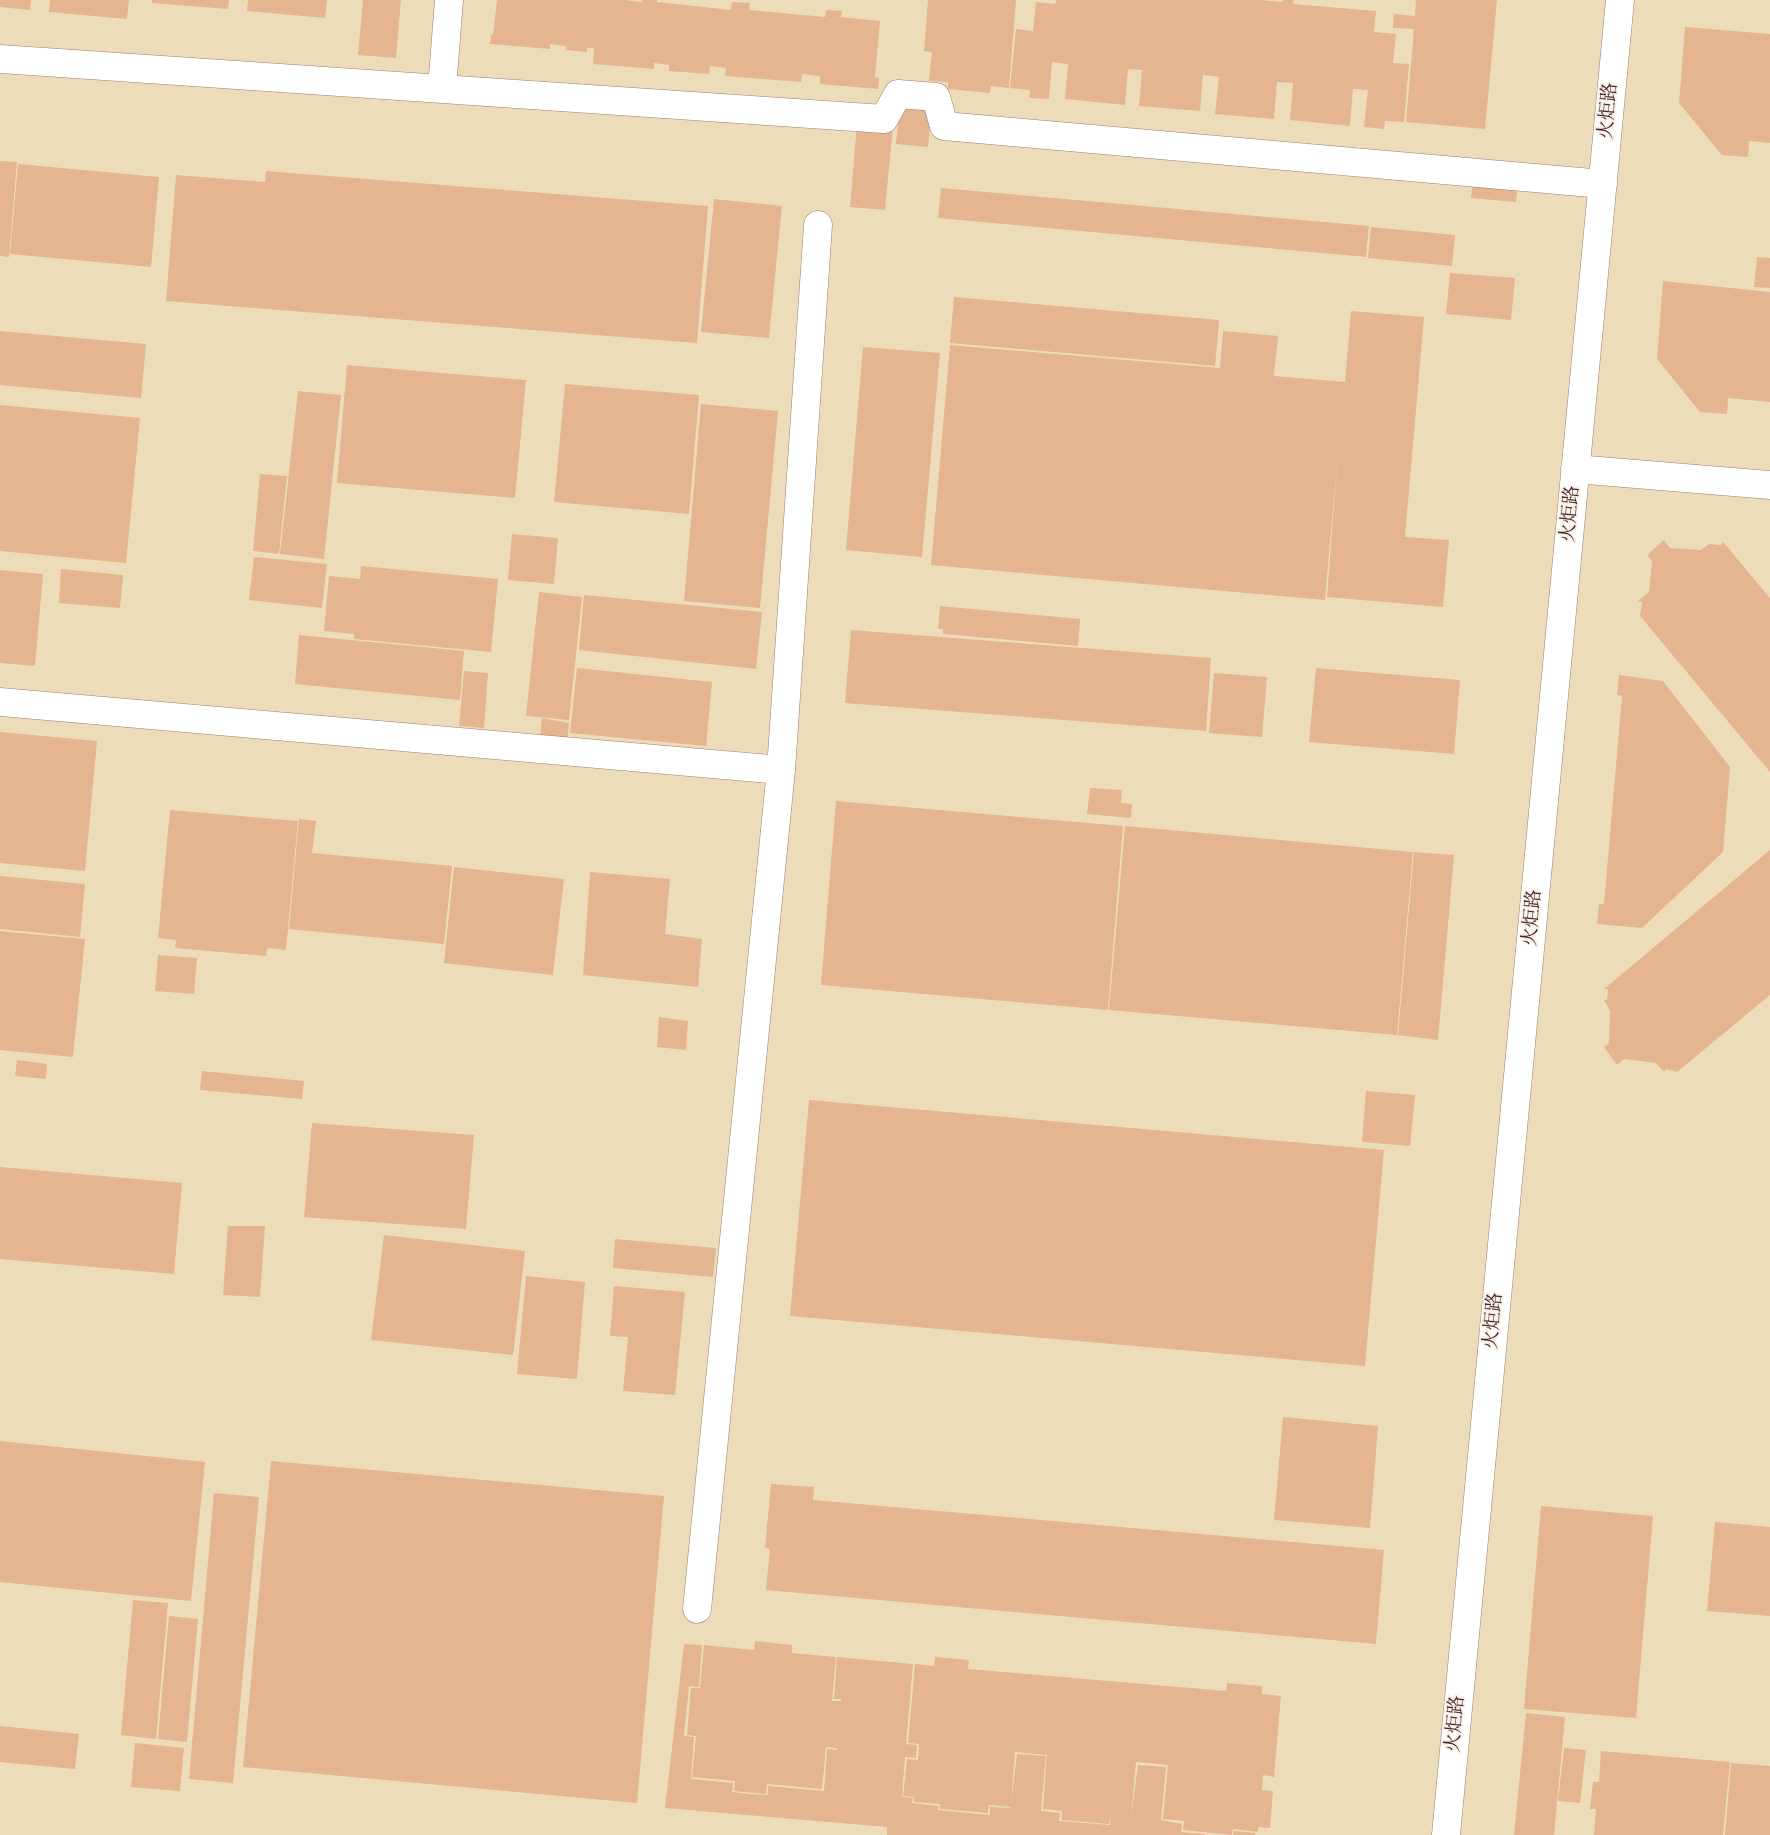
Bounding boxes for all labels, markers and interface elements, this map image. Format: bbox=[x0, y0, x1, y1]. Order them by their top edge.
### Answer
street label: 火炬路 bbox=[1595, 82, 1623, 140]
street label: 火炬路 bbox=[1557, 485, 1585, 543]
street label: 火炬路 bbox=[1519, 889, 1547, 947]
street label: 火炬路 bbox=[1480, 1292, 1508, 1350]
street label: 火炬路 bbox=[1442, 1695, 1470, 1753]

